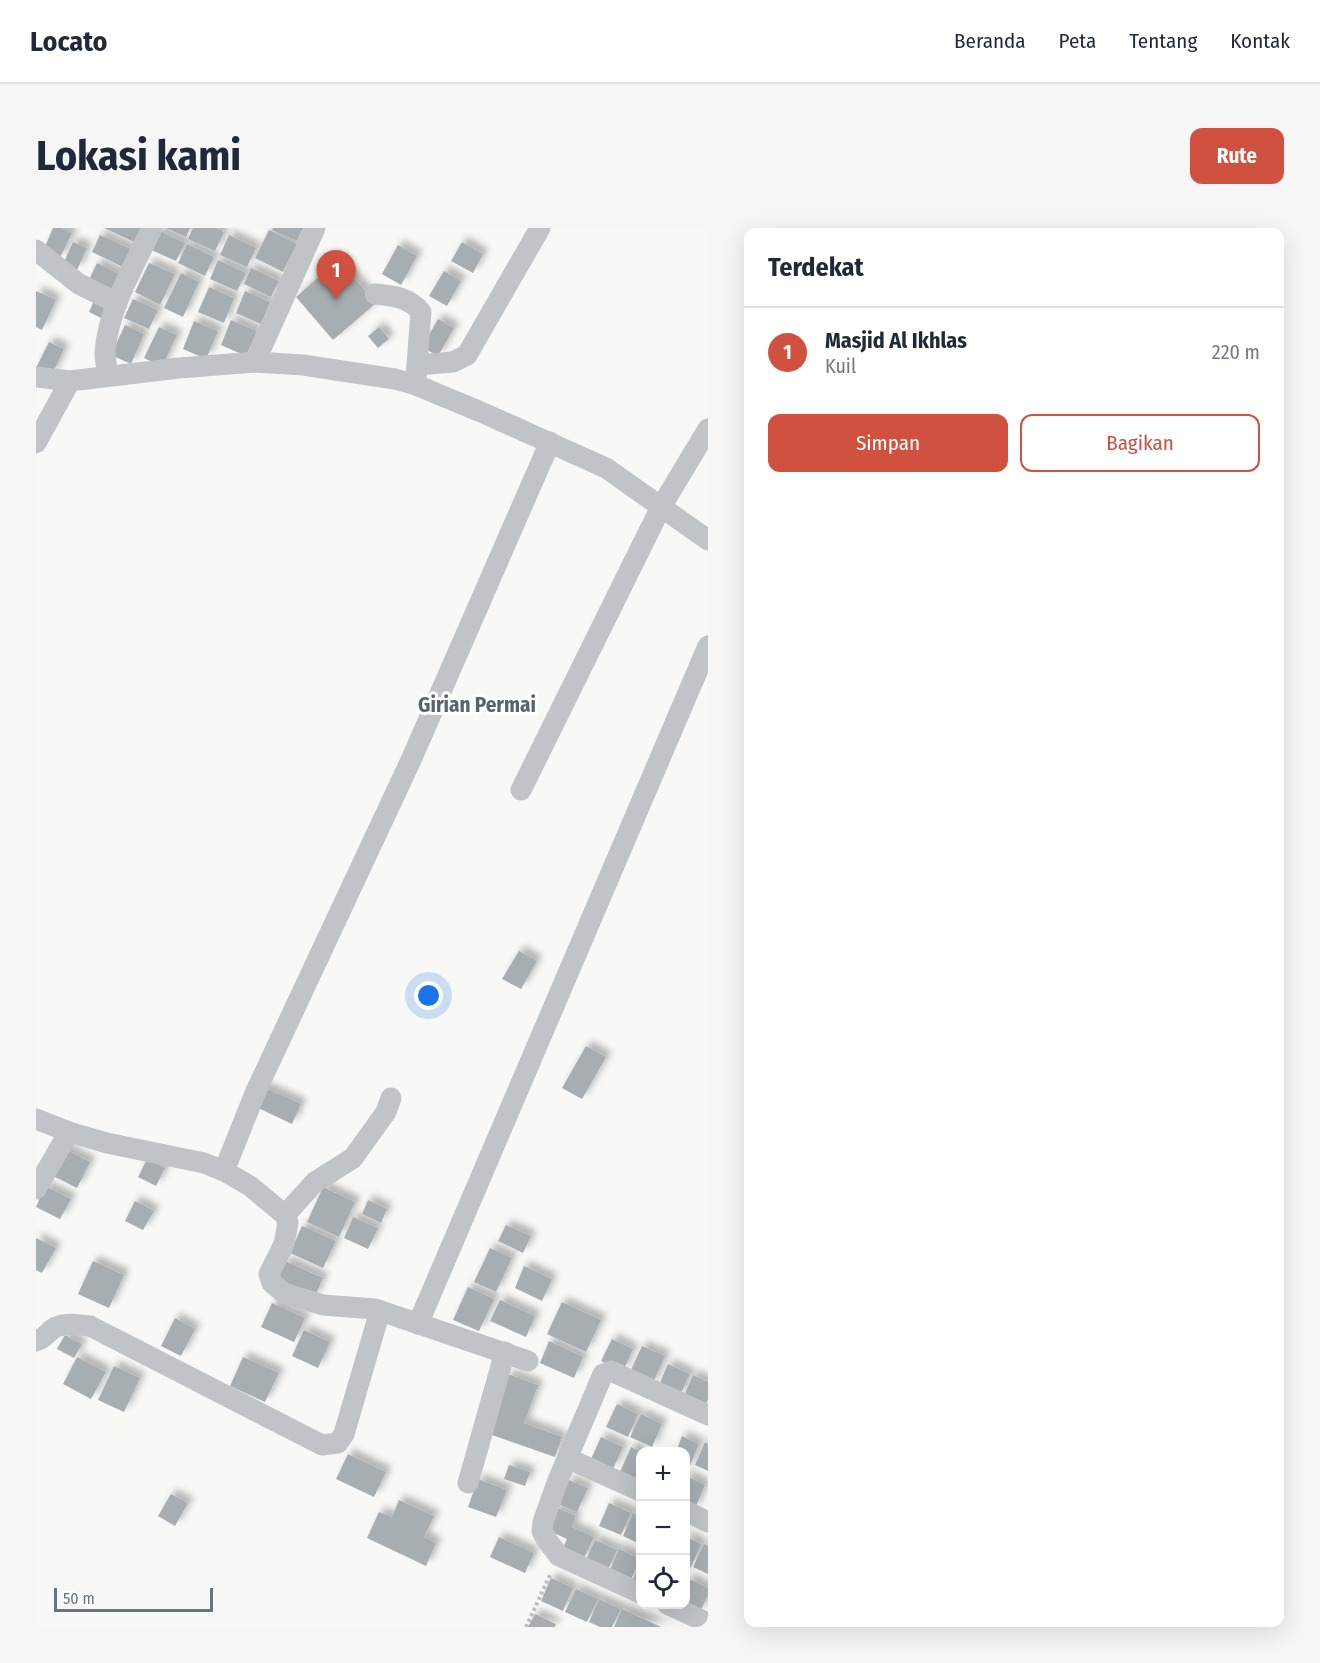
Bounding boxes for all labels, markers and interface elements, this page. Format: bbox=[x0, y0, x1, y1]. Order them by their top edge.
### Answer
text: Locato bbox=[30, 25, 108, 58]
text: Beranda bbox=[954, 28, 1026, 54]
text: Peta bbox=[1059, 28, 1096, 54]
text: Tentang bbox=[1129, 28, 1197, 54]
text: Kontak bbox=[1230, 28, 1290, 54]
button: Rute bbox=[1190, 128, 1284, 184]
text: Lokasi kami bbox=[36, 131, 241, 181]
pin: 1 bbox=[316, 250, 356, 300]
text: Terdekat bbox=[768, 252, 864, 283]
text: Masjid Al Ikhlas bbox=[825, 327, 967, 354]
text: 1 bbox=[783, 340, 792, 364]
text: 220 m bbox=[1212, 340, 1260, 364]
text: Kuil bbox=[825, 354, 856, 378]
button: Simpan bbox=[768, 414, 1008, 472]
button: Bagikan bbox=[1020, 414, 1260, 472]
district label: Girian Permai bbox=[418, 692, 536, 718]
your location bbox=[414, 981, 443, 1010]
map controls bbox=[636, 1447, 690, 1609]
button: + bbox=[636, 1447, 690, 1501]
button: − bbox=[636, 1501, 690, 1555]
button: locate bbox=[636, 1555, 690, 1609]
scale bar bbox=[54, 1585, 213, 1612]
text: 50 m bbox=[63, 1589, 95, 1608]

